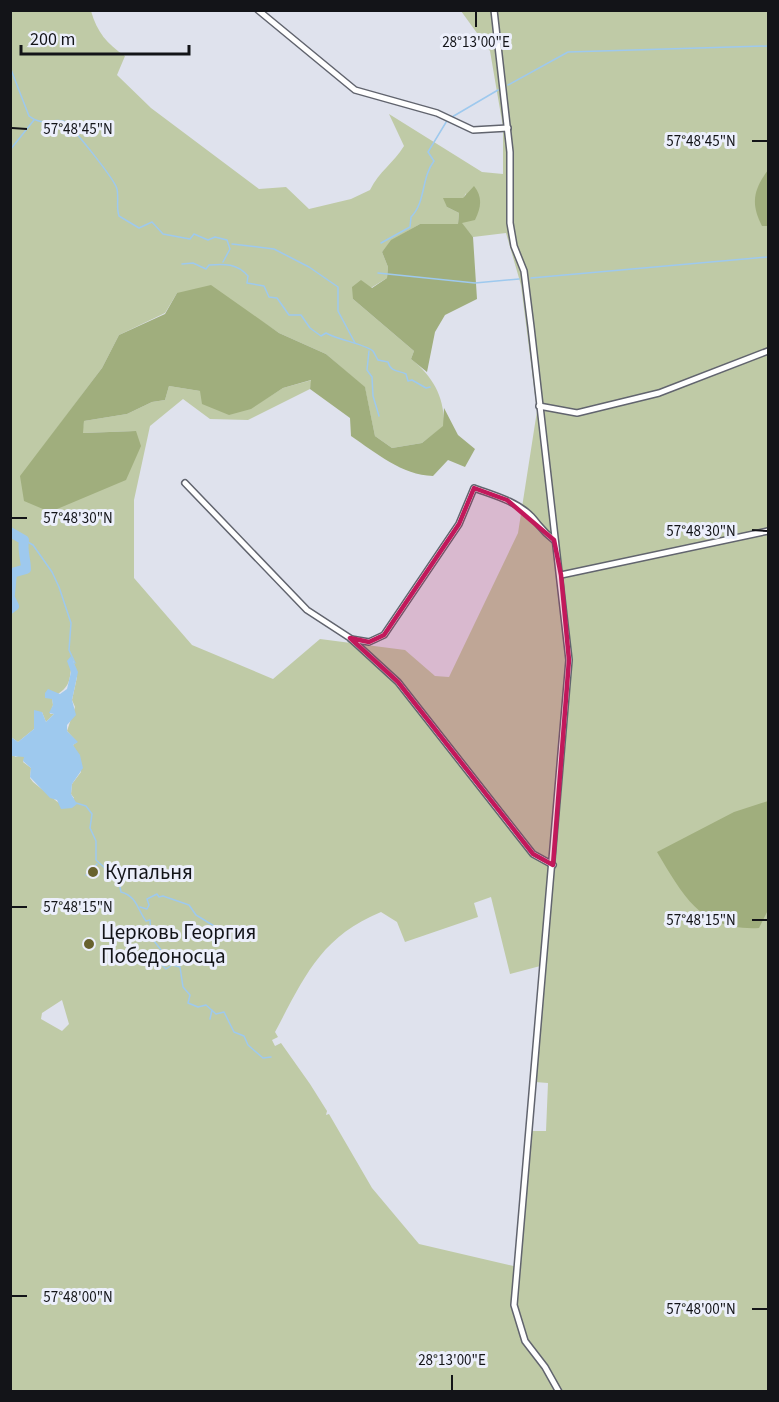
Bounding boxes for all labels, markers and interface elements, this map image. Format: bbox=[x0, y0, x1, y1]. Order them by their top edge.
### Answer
scale bar bbox=[21, 18, 189, 56]
text: 200 m bbox=[30, 27, 75, 52]
text: 28°13'00"E bbox=[442, 32, 510, 53]
text: 57°48'45"N bbox=[43, 119, 113, 140]
text: 57°48'45"N bbox=[666, 131, 736, 152]
text: 57°48'30"N bbox=[43, 508, 113, 529]
text: 57°48'30"N bbox=[666, 521, 736, 542]
place label: Купальня bbox=[105, 857, 193, 887]
marker: Купальня bbox=[86, 865, 100, 879]
text: 57°48'15"N bbox=[43, 897, 113, 918]
text: 57°48'15"N bbox=[666, 910, 736, 931]
place label: Церковь Георгия Победоносца bbox=[101, 917, 256, 971]
marker: Церковь Георгия Победоносца bbox=[82, 937, 96, 951]
text: 57°48'00"N bbox=[43, 1287, 113, 1308]
text: 57°48'00"N bbox=[666, 1299, 736, 1320]
text: 28°13'00"E bbox=[418, 1350, 486, 1371]

